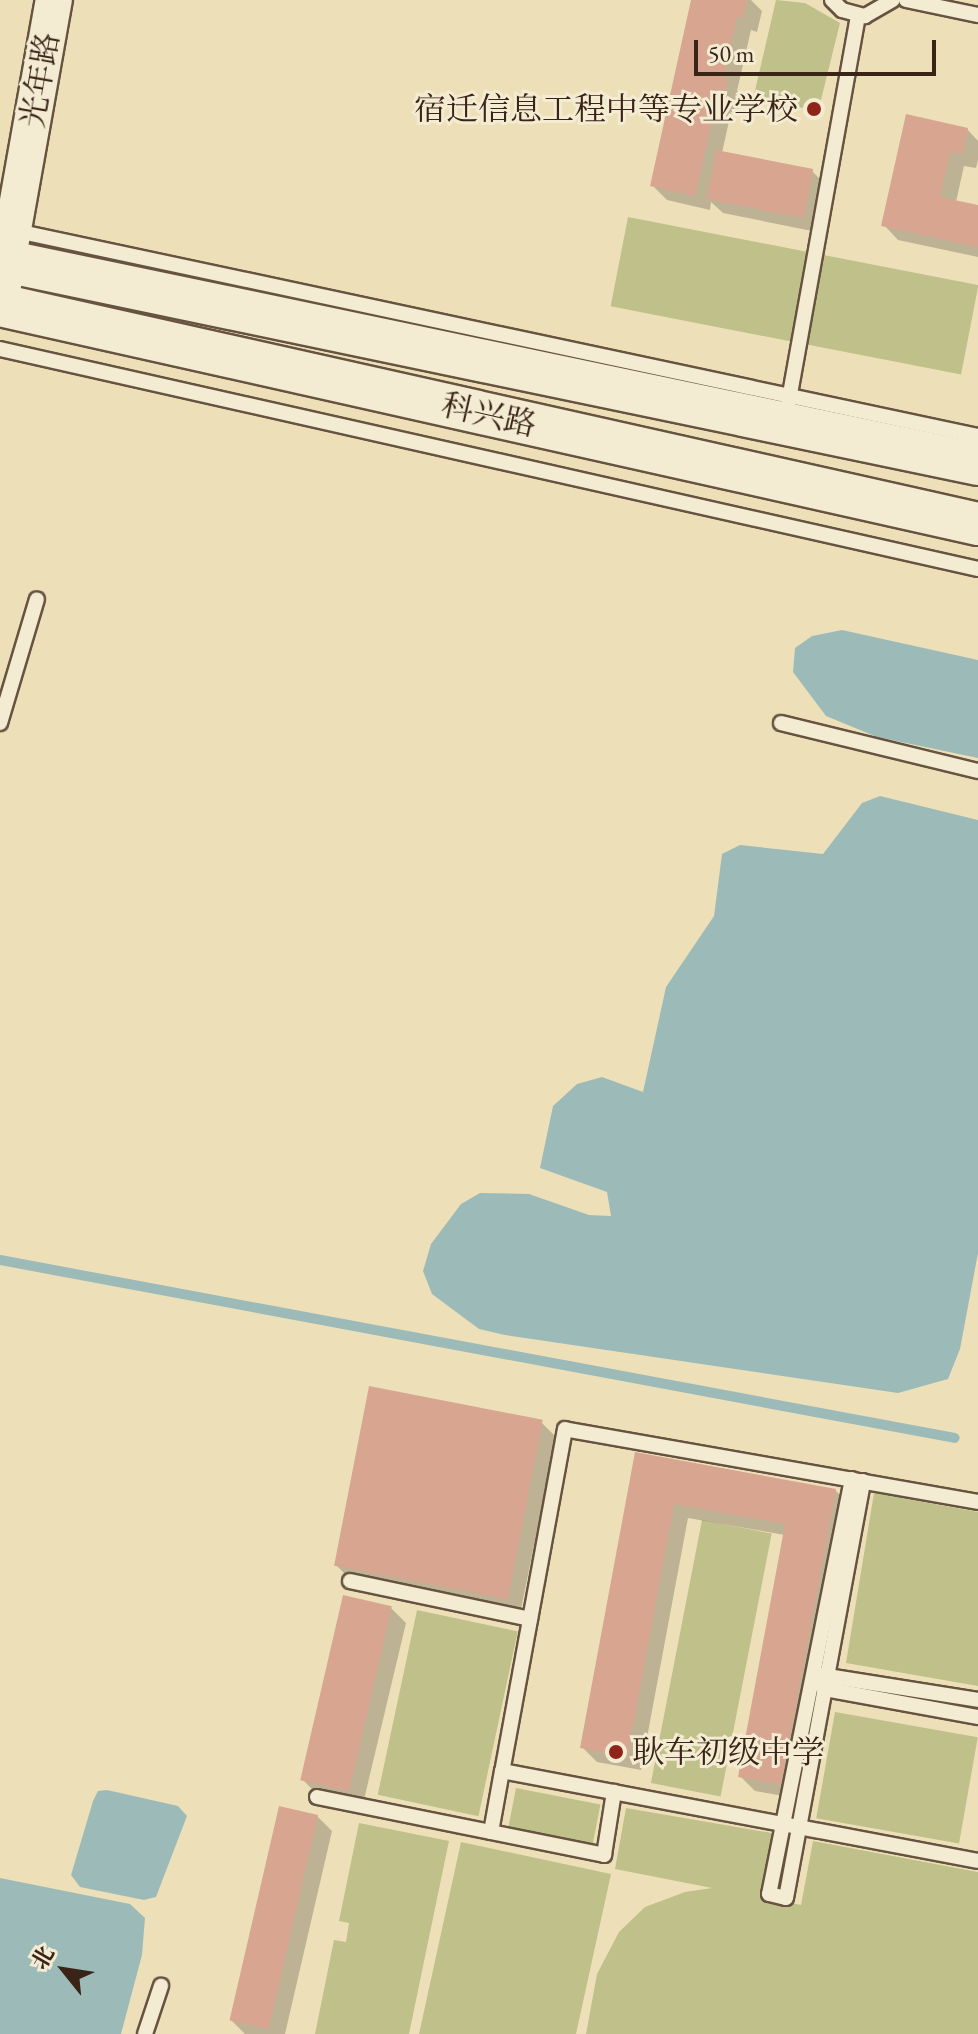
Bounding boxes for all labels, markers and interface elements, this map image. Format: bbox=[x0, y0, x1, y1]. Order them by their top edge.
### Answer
scale bar bbox=[698, 24, 940, 74]
street label: 光年路 bbox=[13, 29, 67, 131]
text: 50 m bbox=[708, 38, 755, 69]
place label: 宿迁信息工程中等专业学校 bbox=[414, 90, 798, 128]
marker: 宿迁信息工程中等专业学校 bbox=[805, 100, 823, 118]
street label: 科兴路 bbox=[438, 385, 540, 445]
place label: 耿车初级中学 bbox=[632, 1733, 824, 1771]
marker: 耿车初级中学 bbox=[607, 1743, 625, 1761]
north arrow bbox=[24, 1930, 104, 2010]
text: 北 bbox=[25, 1941, 61, 1975]

